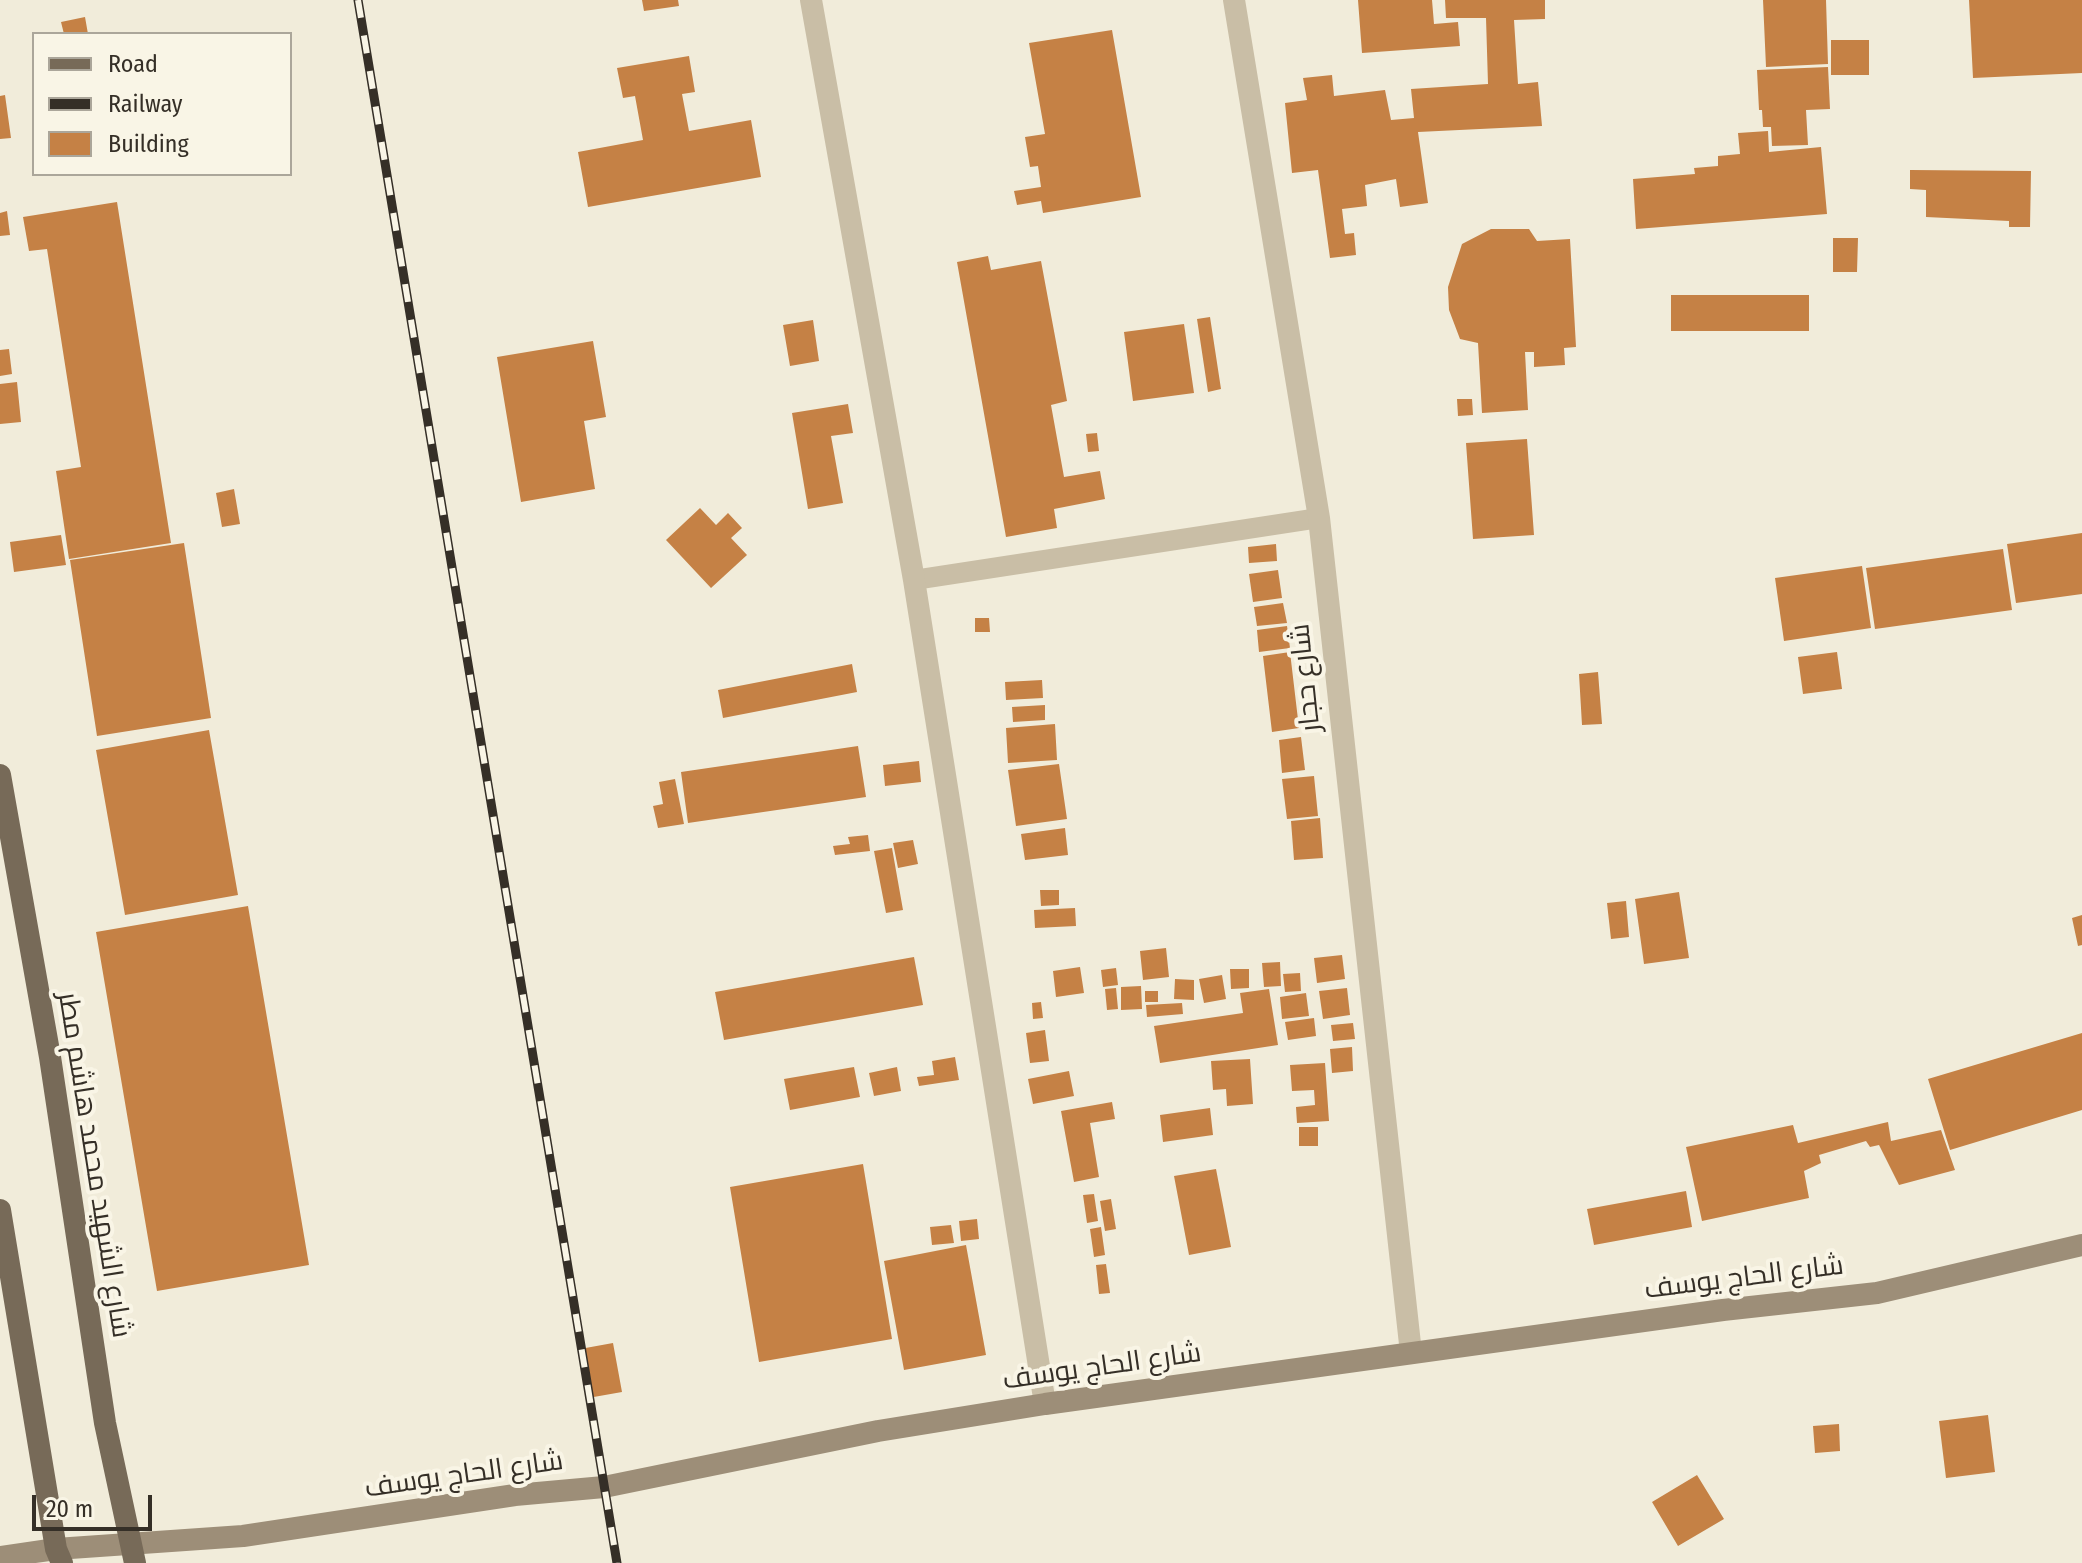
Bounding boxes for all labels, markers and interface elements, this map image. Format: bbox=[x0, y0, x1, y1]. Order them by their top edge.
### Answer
legend bbox=[32, 32, 292, 176]
text: Road bbox=[108, 50, 158, 78]
text: Railway bbox=[108, 90, 183, 118]
text: Building bbox=[108, 130, 189, 158]
street label: شارع حجار bbox=[1284, 622, 1328, 734]
street label: شارع الشهيد محمد هاشم مطر bbox=[50, 990, 138, 1340]
street label: شارع الحاج يوسف bbox=[1643, 1249, 1845, 1307]
street label: شارع الحاج يوسف bbox=[1000, 1336, 1204, 1398]
street label: شارع الحاج يوسف bbox=[362, 1444, 566, 1506]
scale bar bbox=[36, 1479, 156, 1529]
text: 20 m bbox=[46, 1495, 93, 1523]

